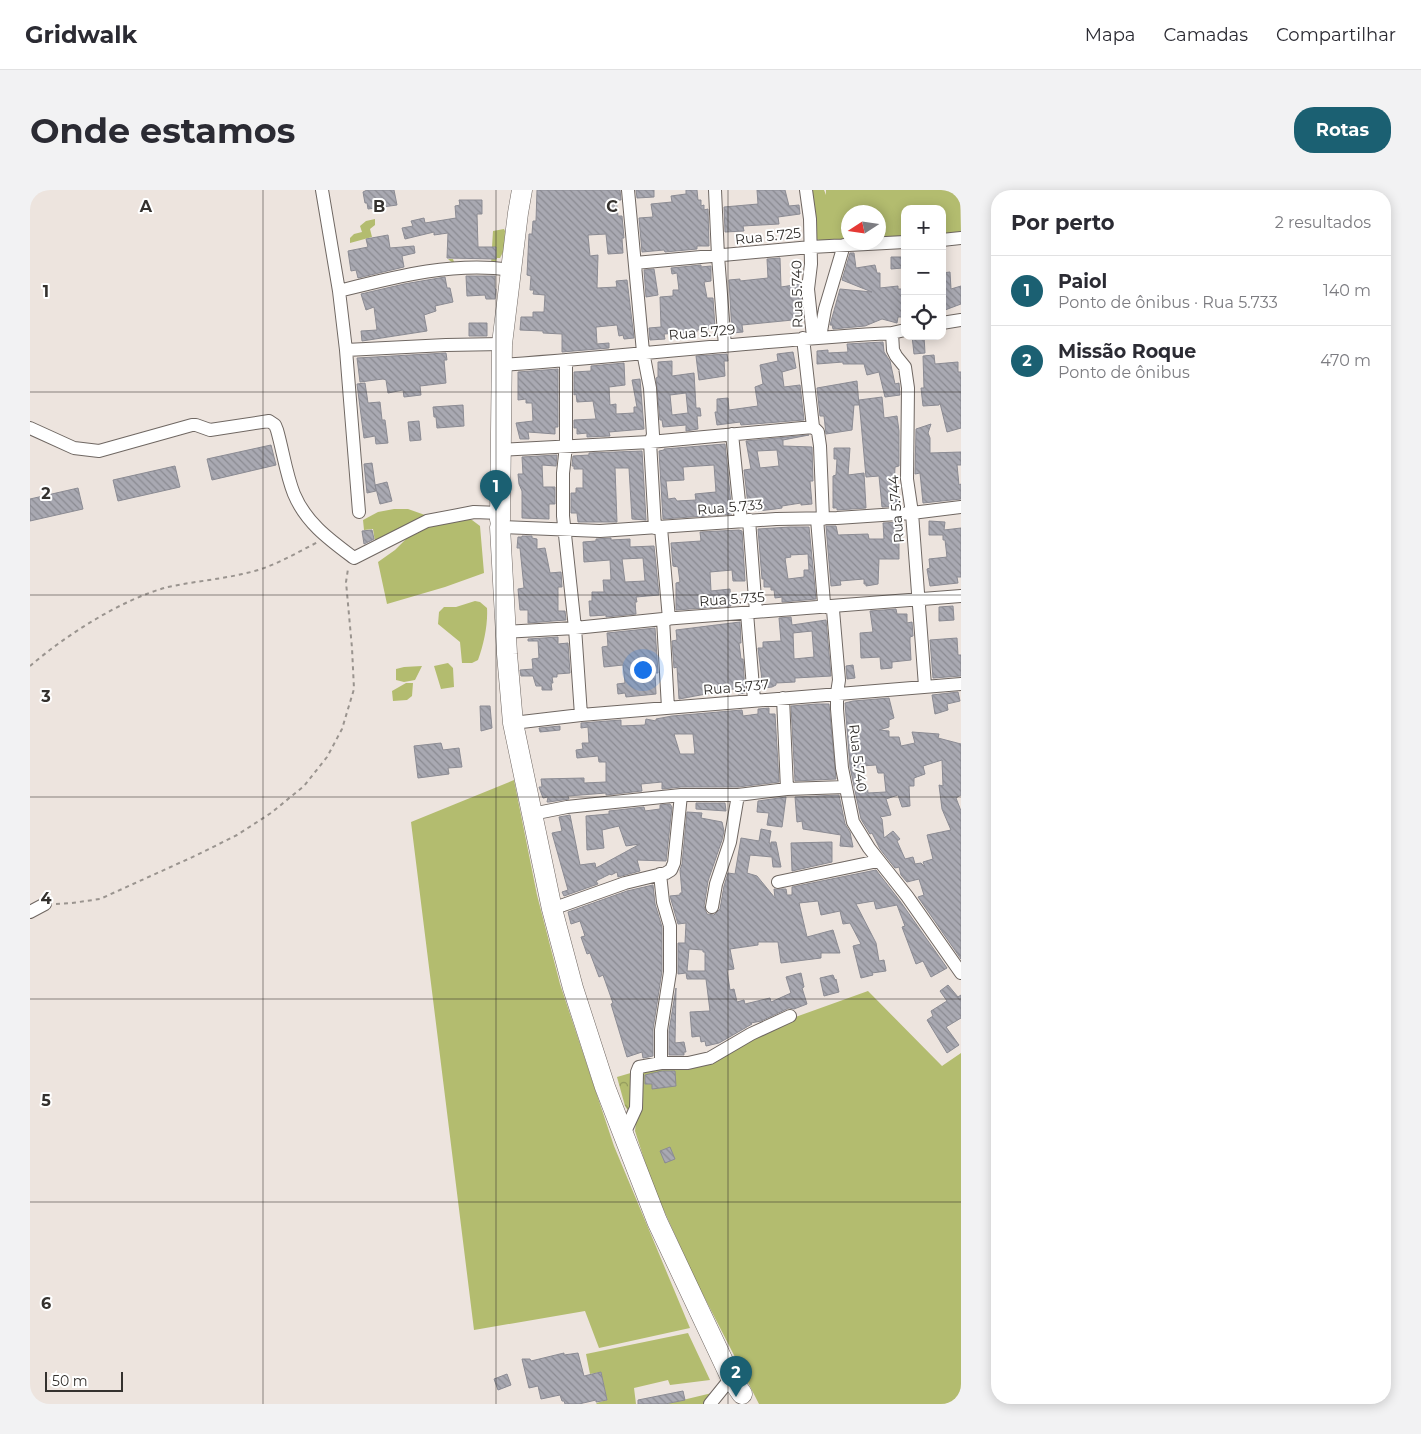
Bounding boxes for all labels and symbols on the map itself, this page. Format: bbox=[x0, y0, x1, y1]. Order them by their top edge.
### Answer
text: A bbox=[139, 197, 153, 216]
text: B bbox=[373, 197, 385, 216]
text: C bbox=[606, 197, 618, 216]
north arrow bbox=[841, 205, 886, 250]
street label: Rua 5.725 bbox=[734, 224, 802, 248]
street label: Rua 5.740 bbox=[787, 260, 807, 328]
text: 1 bbox=[43, 282, 49, 301]
street label: Rua 5.729 bbox=[668, 320, 736, 344]
pin: 1 bbox=[480, 470, 512, 511]
street label: Rua 5.744 bbox=[884, 474, 908, 544]
text: 2 bbox=[41, 484, 51, 503]
street label: Rua 5.733 bbox=[696, 495, 764, 519]
street label: Rua 5.735 bbox=[698, 588, 766, 610]
your location bbox=[630, 657, 656, 683]
street label: Rua 5.737 bbox=[702, 675, 770, 699]
text: 3 bbox=[40, 687, 51, 706]
street label: Rua 5.740 bbox=[845, 723, 871, 793]
text: 4 bbox=[40, 889, 52, 908]
text: 5 bbox=[41, 1091, 51, 1110]
text: 6 bbox=[41, 1294, 51, 1313]
pin: 2 bbox=[720, 1356, 752, 1397]
scale bar bbox=[45, 1369, 122, 1392]

